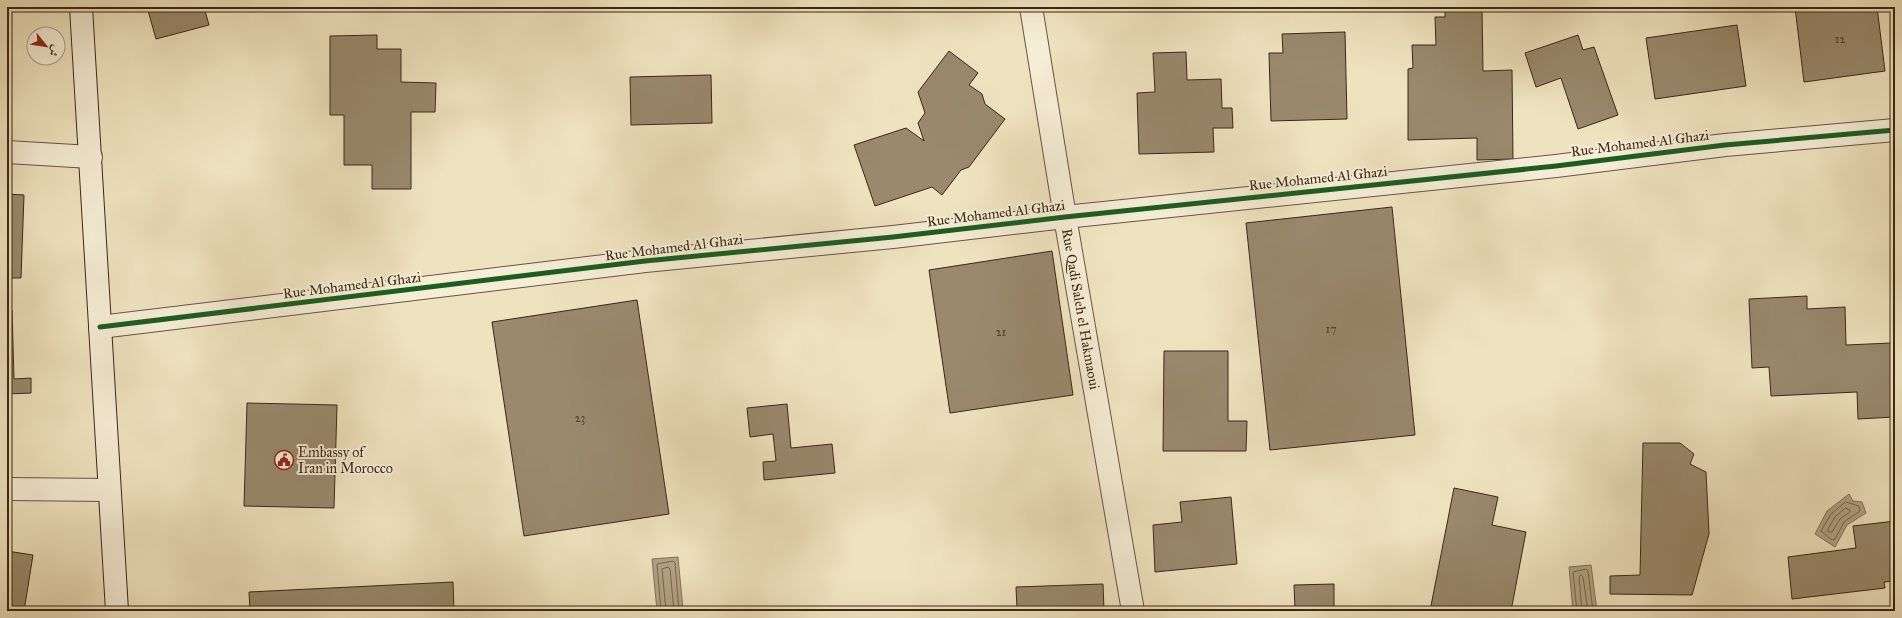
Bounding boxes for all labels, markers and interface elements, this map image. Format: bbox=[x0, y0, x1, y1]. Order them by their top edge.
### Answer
north arrow bbox=[26, 26, 66, 66]
house number: 12 bbox=[1835, 32, 1845, 46]
text: ش bbox=[46, 43, 63, 59]
street label: Rue Mohamed Al Ghazi bbox=[1570, 127, 1710, 160]
street label: Rue Mohamed Al Ghazi bbox=[1248, 163, 1388, 194]
street label: Rue Mohamed Al Ghazi bbox=[926, 197, 1066, 230]
street label: Rue Qadi Saleh el Hakmaoui bbox=[1058, 227, 1103, 391]
street label: Rue Mohamed Al Ghazi bbox=[604, 231, 744, 264]
street label: Rue Mohamed Al Ghazi bbox=[282, 269, 422, 302]
house number: 17 bbox=[1325, 322, 1337, 336]
house number: 21 bbox=[996, 325, 1007, 339]
house number: 23 bbox=[575, 411, 586, 425]
place label: Embassy of Iran in Morocco bbox=[298, 444, 393, 477]
public building icon: Embassy of Iran in Morocco bbox=[273, 449, 295, 471]

